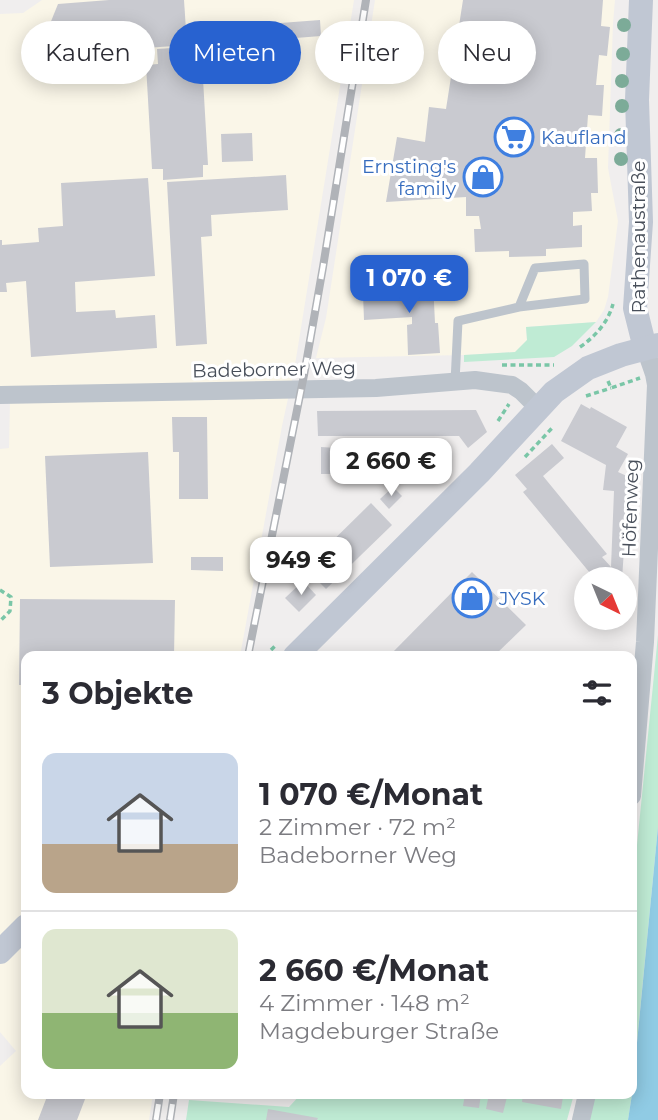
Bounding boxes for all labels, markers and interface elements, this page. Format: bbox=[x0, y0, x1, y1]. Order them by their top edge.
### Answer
chip: Kaufen bbox=[21, 21, 155, 84]
chip: Mieten bbox=[169, 21, 301, 84]
chip: Filter bbox=[315, 21, 424, 84]
chip: Neu bbox=[438, 21, 536, 84]
supermarket icon: Kaufland bbox=[493, 116, 535, 158]
place label: Kaufland bbox=[541, 126, 627, 149]
place label: Ernsting's family bbox=[362, 155, 457, 200]
shop icon: Ernsting's family bbox=[462, 156, 504, 198]
street label: Rathenaustraße bbox=[627, 161, 650, 313]
pin: 1 070 € bbox=[344, 256, 474, 315]
text: 1 070 € bbox=[366, 264, 452, 292]
street label: Badeborner Weg bbox=[192, 357, 356, 382]
pin: 2 660 € bbox=[326, 438, 456, 498]
text: 2 660 € bbox=[346, 447, 436, 475]
street label: Höfenweg bbox=[617, 458, 644, 558]
pin: 949 € bbox=[252, 538, 350, 597]
text: 949 € bbox=[266, 546, 336, 574]
north arrow bbox=[574, 567, 637, 630]
map controls bbox=[574, 567, 637, 630]
shop icon: JYSK bbox=[451, 577, 493, 619]
place label: JYSK bbox=[498, 587, 546, 610]
icon: filters bbox=[578, 674, 616, 712]
text: 3 Objekte bbox=[42, 675, 193, 712]
text: 1 070 €/Monat bbox=[259, 776, 483, 813]
icon: home bbox=[98, 781, 182, 865]
text: 2 Zimmer · 72 m² bbox=[259, 813, 456, 841]
text: Badeborner Weg bbox=[259, 841, 457, 869]
text: 2 660 €/Monat bbox=[259, 952, 489, 989]
icon: home bbox=[98, 957, 182, 1041]
text: 4 Zimmer · 148 m² bbox=[259, 989, 470, 1017]
text: Magdeburger Straße bbox=[259, 1017, 499, 1045]

